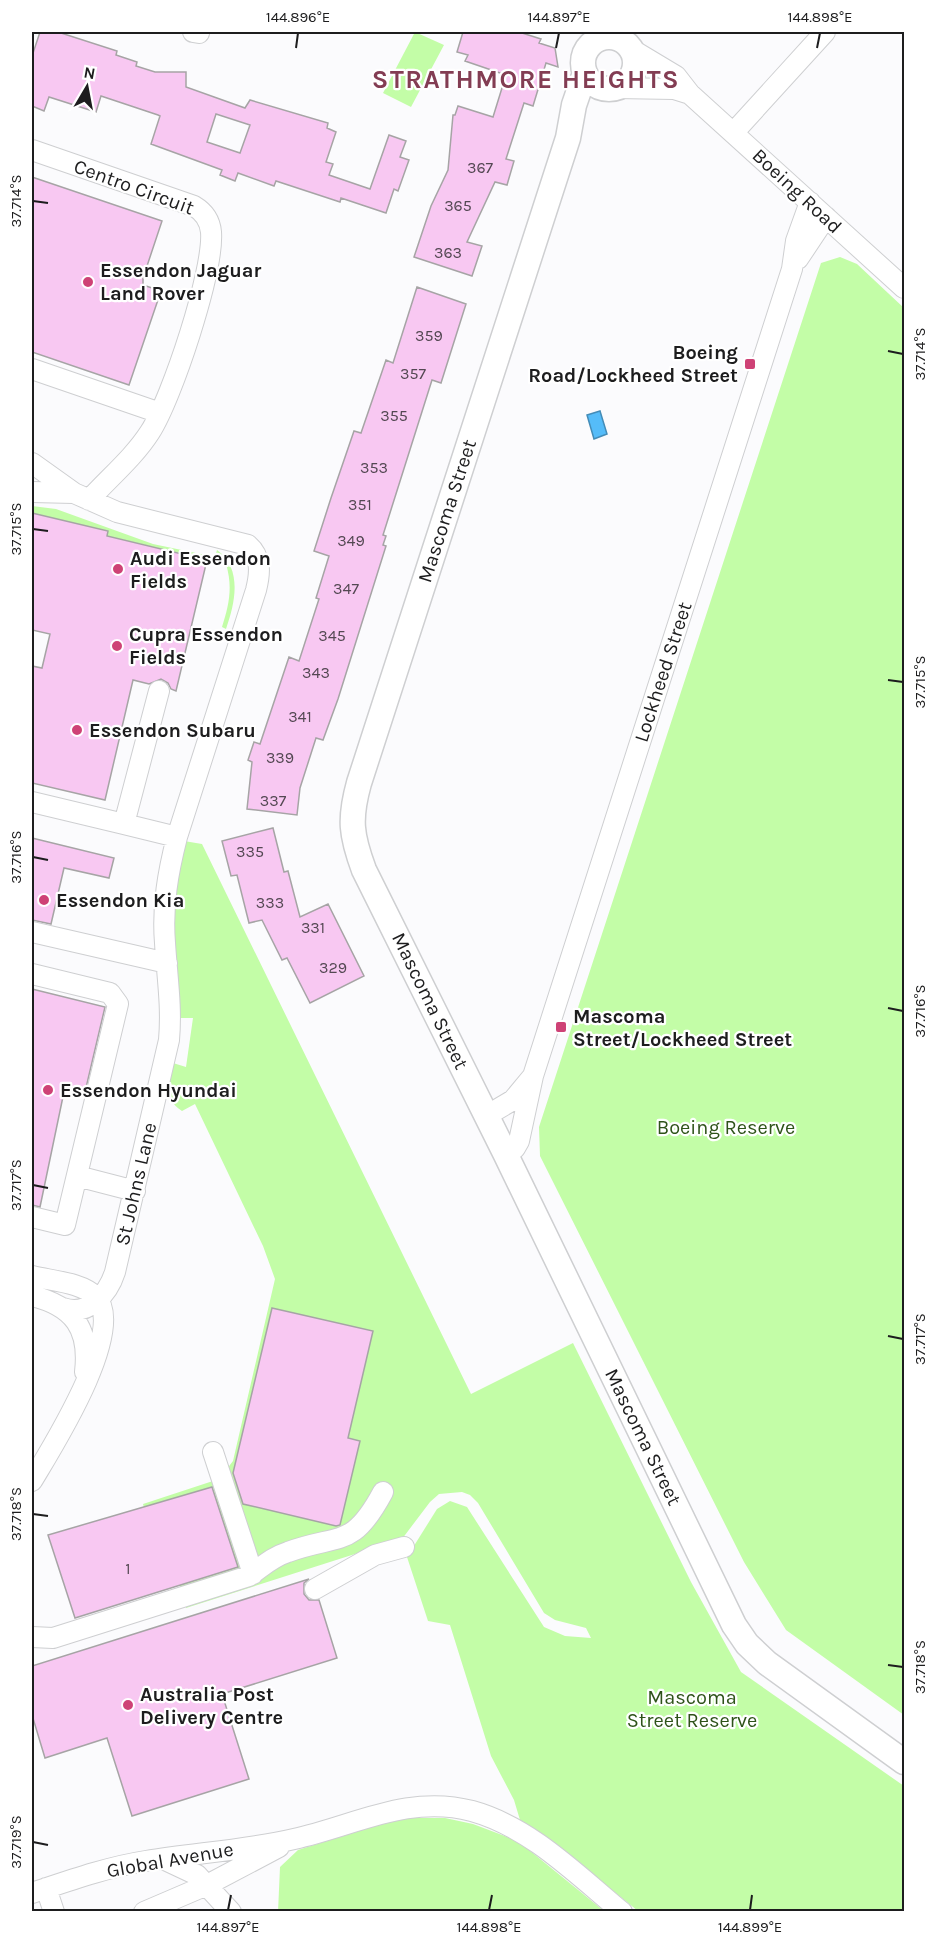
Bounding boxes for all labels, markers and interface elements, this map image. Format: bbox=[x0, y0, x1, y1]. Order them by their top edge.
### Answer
text: 144.896°E bbox=[266, 8, 330, 26]
text: 144.897°E bbox=[528, 8, 590, 26]
text: 144.898°E bbox=[787, 8, 853, 26]
north arrow bbox=[57, 57, 117, 117]
text: N bbox=[82, 62, 97, 83]
district label: STRATHMORE HEIGHTS bbox=[372, 64, 680, 95]
street label: Boeing Road bbox=[748, 144, 846, 238]
street label: Centro Circuit bbox=[71, 155, 198, 220]
house number: 367 bbox=[467, 158, 494, 177]
text: 37.714°S bbox=[7, 174, 25, 228]
house number: 365 bbox=[444, 196, 472, 215]
house number: 363 bbox=[434, 243, 462, 262]
place label: Essendon Jaguar Land Rover bbox=[100, 259, 261, 305]
marker: Essendon Jaguar Land Rover bbox=[81, 275, 95, 289]
house number: 359 bbox=[415, 326, 443, 345]
text: 37.714°S bbox=[911, 327, 929, 381]
place label: Boeing Road/Lockheed Street bbox=[528, 341, 738, 387]
marker: Boeing Road/Lockheed Street bbox=[743, 357, 757, 371]
house number: 357 bbox=[400, 364, 426, 383]
house number: 355 bbox=[380, 406, 408, 425]
street label: Mascoma Street bbox=[413, 436, 481, 585]
house number: 353 bbox=[360, 458, 388, 477]
house number: 351 bbox=[348, 495, 372, 514]
text: 37.715°S bbox=[7, 502, 25, 556]
house number: 349 bbox=[337, 531, 365, 550]
place label: Audi Essendon Fields bbox=[130, 547, 271, 593]
marker: Audi Essendon Fields bbox=[111, 562, 125, 576]
house number: 347 bbox=[333, 579, 359, 598]
street label: Lockheed Street bbox=[630, 599, 697, 745]
place label: Cupra Essendon Fields bbox=[129, 623, 283, 669]
house number: 345 bbox=[318, 626, 346, 645]
marker: Cupra Essendon Fields bbox=[110, 639, 124, 653]
text: 37.715°S bbox=[911, 655, 929, 709]
house number: 343 bbox=[302, 663, 330, 682]
house number: 341 bbox=[288, 707, 312, 726]
place label: Essendon Subaru bbox=[89, 719, 256, 742]
marker: Essendon Subaru bbox=[70, 723, 84, 737]
house number: 339 bbox=[266, 748, 294, 767]
house number: 337 bbox=[260, 791, 287, 810]
text: 37.716°S bbox=[7, 830, 25, 884]
house number: 335 bbox=[236, 842, 264, 861]
place label: Essendon Kia bbox=[56, 889, 184, 912]
marker: Essendon Kia bbox=[37, 893, 51, 907]
house number: 333 bbox=[256, 893, 284, 912]
house number: 331 bbox=[301, 918, 325, 937]
street label: Mascoma Street bbox=[387, 929, 473, 1073]
house number: 329 bbox=[319, 958, 347, 977]
text: 37.716°S bbox=[911, 984, 929, 1038]
place label: Mascoma Street/Lockheed Street bbox=[573, 1005, 792, 1051]
marker: Mascoma Street/Lockheed Street bbox=[554, 1020, 568, 1034]
place label: Essendon Hyundai bbox=[60, 1079, 237, 1102]
marker: Essendon Hyundai bbox=[41, 1083, 55, 1097]
park label: Boeing Reserve bbox=[657, 1116, 795, 1139]
street label: St Johns Lane bbox=[111, 1120, 161, 1248]
text: 37.717°S bbox=[7, 1159, 25, 1211]
text: 37.717°S bbox=[911, 1313, 929, 1365]
street label: Mascoma Street bbox=[600, 1365, 686, 1509]
text: 37.718°S bbox=[7, 1487, 25, 1541]
house number: 1 bbox=[125, 1559, 131, 1578]
text: 37.718°S bbox=[911, 1640, 929, 1694]
place label: Australia Post Delivery Centre bbox=[140, 1683, 283, 1729]
park label: Mascoma Street Reserve bbox=[627, 1686, 757, 1732]
marker: Australia Post Delivery Centre bbox=[121, 1698, 135, 1712]
text: 37.719°S bbox=[7, 1815, 25, 1869]
street label: Global Avenue bbox=[105, 1838, 235, 1882]
text: 144.897°E bbox=[197, 1918, 259, 1936]
text: 144.898°E bbox=[456, 1918, 522, 1936]
text: 144.899°E bbox=[718, 1918, 782, 1936]

